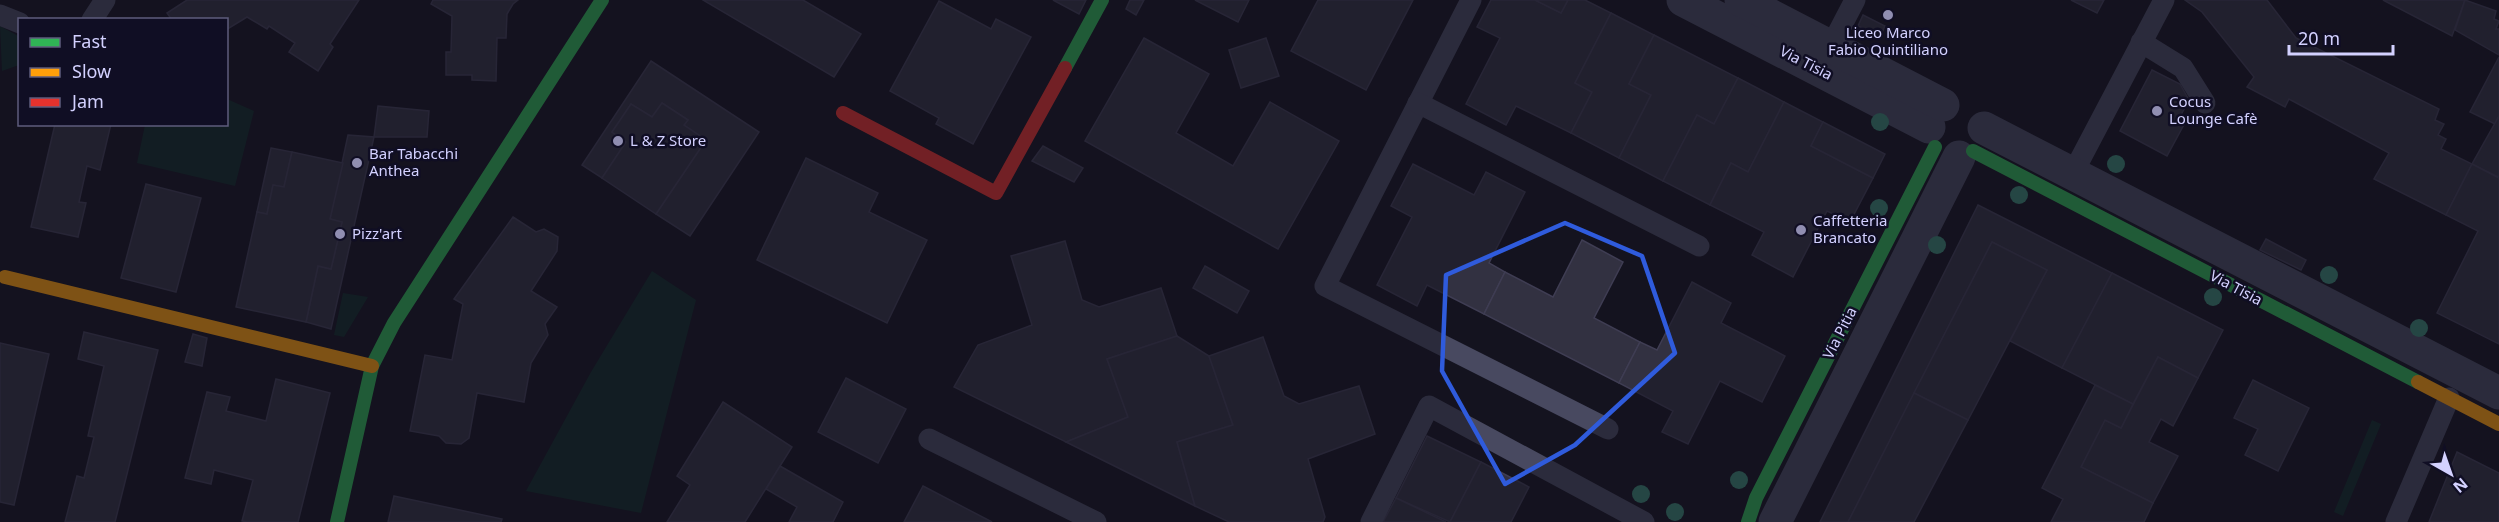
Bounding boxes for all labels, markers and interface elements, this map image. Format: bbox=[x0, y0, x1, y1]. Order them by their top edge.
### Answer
marker: Liceo Marco Fabio Quintiliano bbox=[1881, 8, 1895, 22]
legend bbox=[18, 18, 228, 126]
scale bar bbox=[2289, 18, 2392, 56]
place label: Liceo Marco Fabio Quintiliano bbox=[1828, 22, 1948, 59]
text: 20 m bbox=[2298, 26, 2340, 50]
text: Fast bbox=[72, 29, 107, 53]
street label: Via Tisia bbox=[1777, 40, 1836, 84]
text: Slow bbox=[72, 59, 111, 83]
text: Jam bbox=[70, 89, 104, 113]
place label: Cocus Lounge Cafè bbox=[2169, 91, 2258, 128]
marker: Cocus Lounge Cafè bbox=[2150, 104, 2164, 118]
place label: L & Z Store bbox=[630, 130, 706, 150]
marker: L & Z Store bbox=[611, 134, 625, 148]
place label: Bar Tabacchi Anthea bbox=[369, 143, 458, 180]
marker: Bar Tabacchi Anthea bbox=[350, 156, 364, 170]
place label: Caffetteria Brancato bbox=[1813, 210, 1887, 247]
place label: Pizz'art bbox=[352, 223, 402, 243]
marker: Caffetteria Brancato bbox=[1794, 223, 1808, 237]
marker: Pizz'art bbox=[333, 227, 347, 241]
street label: Via Tisia bbox=[2207, 265, 2266, 309]
street label: Via Pitia bbox=[1818, 303, 1861, 362]
north arrow bbox=[2421, 444, 2481, 504]
text: N bbox=[2449, 473, 2473, 498]

